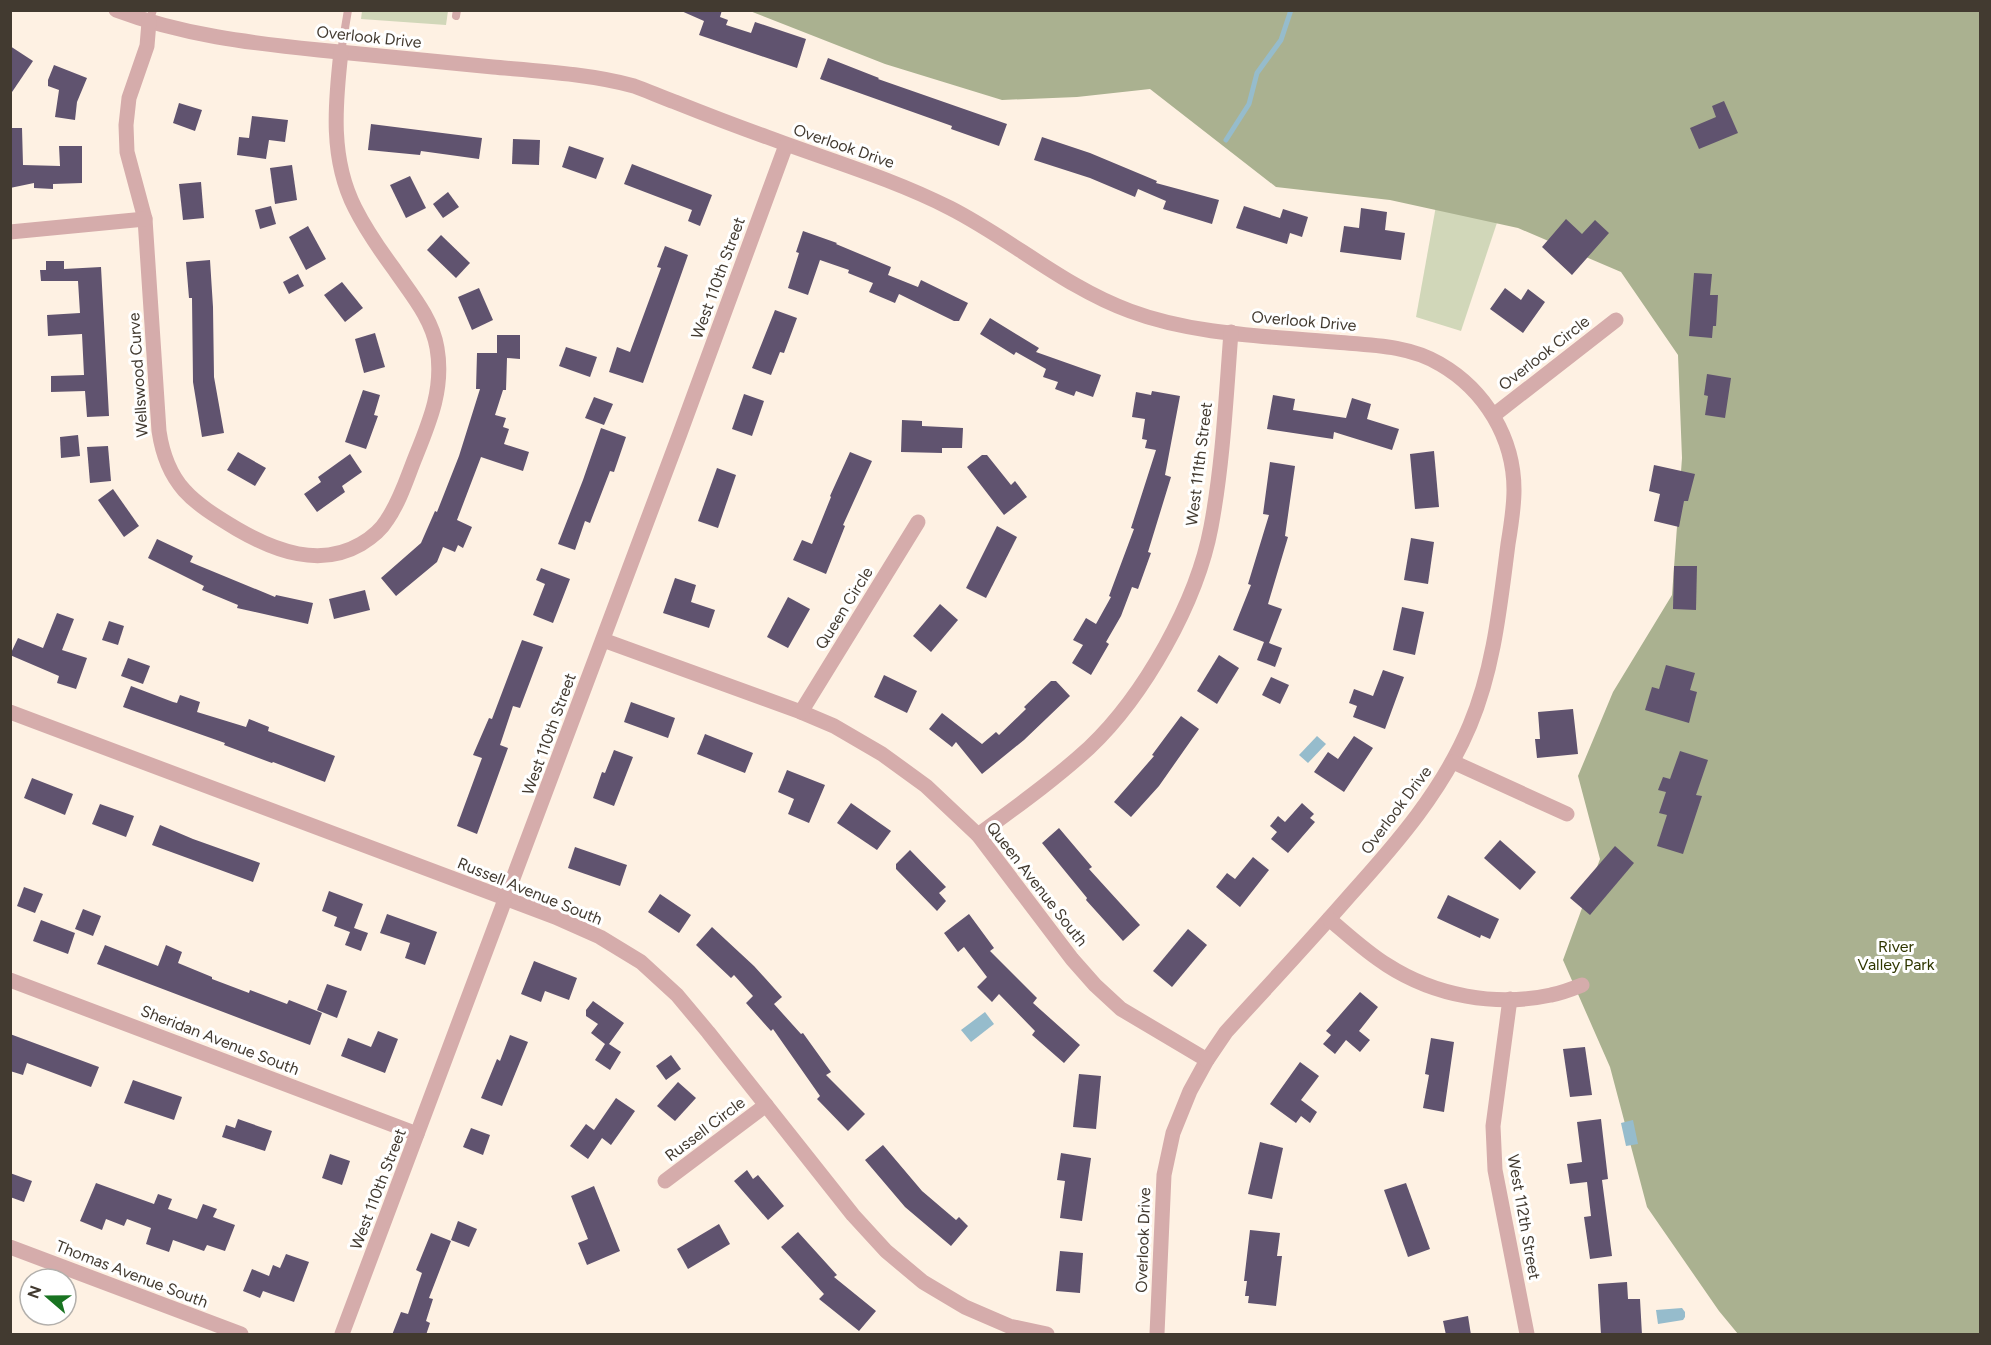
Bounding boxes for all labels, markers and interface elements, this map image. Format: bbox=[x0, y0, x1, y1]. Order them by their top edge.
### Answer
street label: Overlook Drive bbox=[316, 22, 423, 52]
street label: Overlook Drive bbox=[791, 120, 897, 172]
street label: West 110th Street bbox=[687, 215, 749, 341]
street label: Overlook Drive bbox=[1251, 307, 1358, 335]
street label: Overlook Circle bbox=[1495, 311, 1593, 394]
street label: Wellswood Curve bbox=[124, 312, 152, 438]
street label: West 111th Street bbox=[1182, 401, 1216, 527]
street label: Queen Circle bbox=[811, 563, 877, 653]
street label: West 110th Street bbox=[518, 671, 580, 797]
street label: Overlook Drive bbox=[1357, 762, 1435, 858]
street label: Queen Avenue South bbox=[982, 818, 1092, 950]
street label: Russell Avenue South bbox=[455, 853, 605, 929]
park label: River Valley Park bbox=[1858, 937, 1935, 974]
street label: Sheridan Avenue South bbox=[138, 1001, 302, 1079]
street label: Russell Circle bbox=[661, 1093, 749, 1165]
street label: West 110th Street bbox=[346, 1126, 410, 1252]
street label: West 112th Street bbox=[1504, 1153, 1544, 1281]
street label: Overlook Drive bbox=[1132, 1187, 1154, 1293]
street label: Thomas Avenue South bbox=[53, 1236, 211, 1312]
north arrow bbox=[18, 1267, 78, 1327]
text: N bbox=[23, 1283, 45, 1301]

